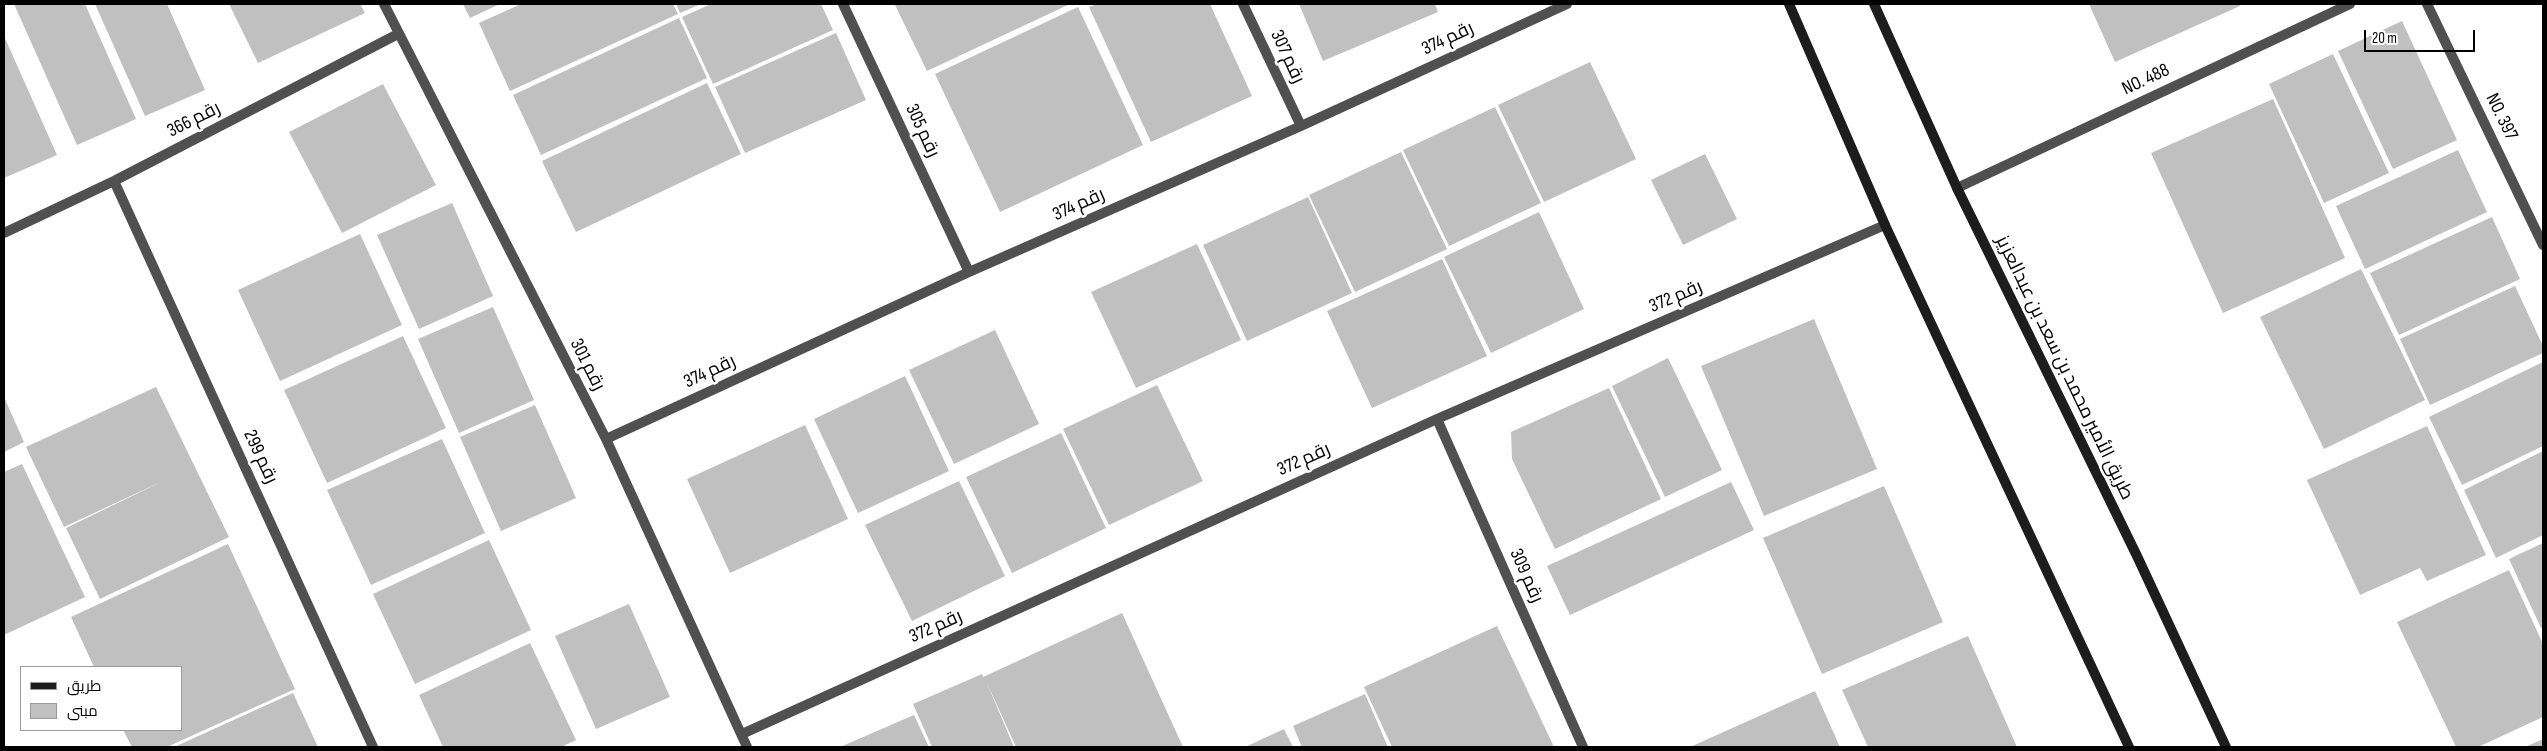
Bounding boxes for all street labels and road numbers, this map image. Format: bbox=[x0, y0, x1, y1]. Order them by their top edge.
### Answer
street label: رقم 374 bbox=[1418, 17, 1478, 61]
street label: رقم 307 bbox=[1265, 27, 1309, 87]
street label: NO. 488 bbox=[2119, 59, 2173, 101]
street label: NO. 397 bbox=[2480, 90, 2522, 144]
street label: رقم 366 bbox=[164, 97, 224, 143]
street label: رقم 305 bbox=[900, 101, 944, 161]
street label: رقم 374 bbox=[1049, 183, 1109, 227]
street label: طريق الأمير محمد بن سعد بن عبدالعزيز bbox=[1990, 232, 2138, 504]
street label: رقم 372 bbox=[1646, 276, 1706, 318]
street label: رقم 301 bbox=[564, 335, 610, 395]
street label: رقم 374 bbox=[680, 350, 740, 394]
street label: رقم 299 bbox=[238, 426, 282, 488]
street label: رقم 372 bbox=[1274, 438, 1334, 482]
street label: رقم 309 bbox=[1504, 545, 1548, 607]
street label: رقم 372 bbox=[906, 605, 966, 649]

